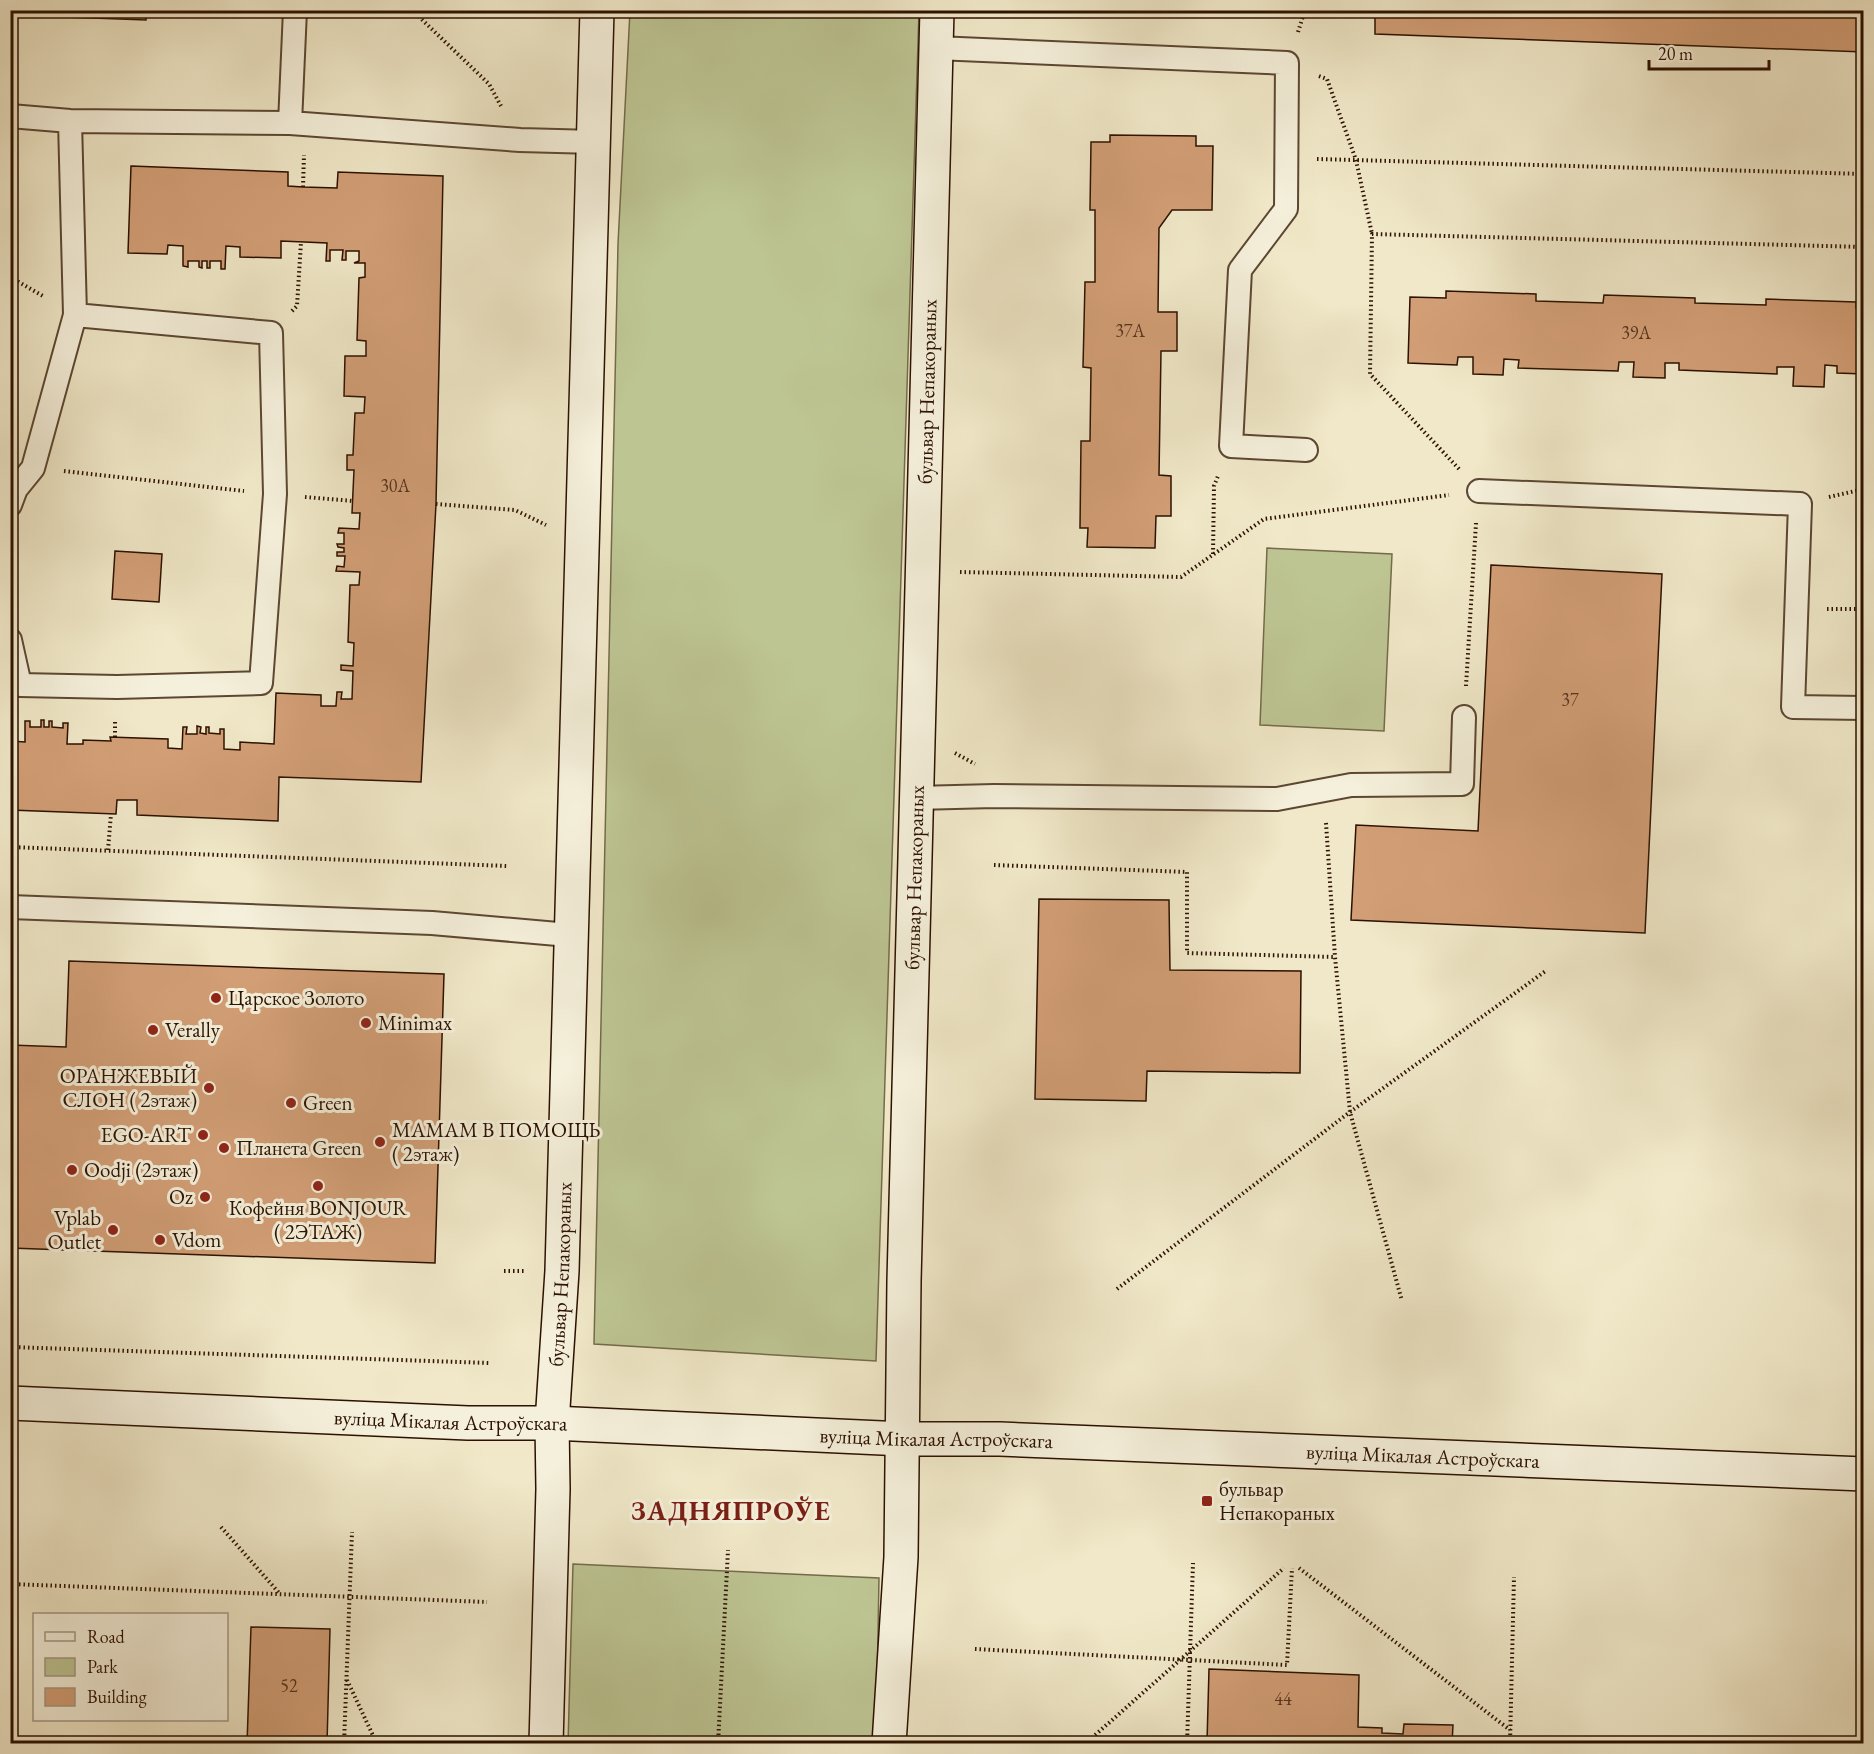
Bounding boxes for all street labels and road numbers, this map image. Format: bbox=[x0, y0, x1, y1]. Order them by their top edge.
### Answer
street label: бульвар Непакораных bbox=[911, 299, 942, 484]
street label: бульвар Непакораных bbox=[898, 785, 930, 970]
street label: бульвар Непакораных bbox=[542, 1182, 577, 1367]
street label: вуліца Мікалая Астроўскага bbox=[333, 1403, 569, 1437]
street label: вуліца Мікалая Астроўскага bbox=[819, 1421, 1054, 1454]
street label: вуліца Мікалая Астроўскага bbox=[1306, 1437, 1541, 1474]

